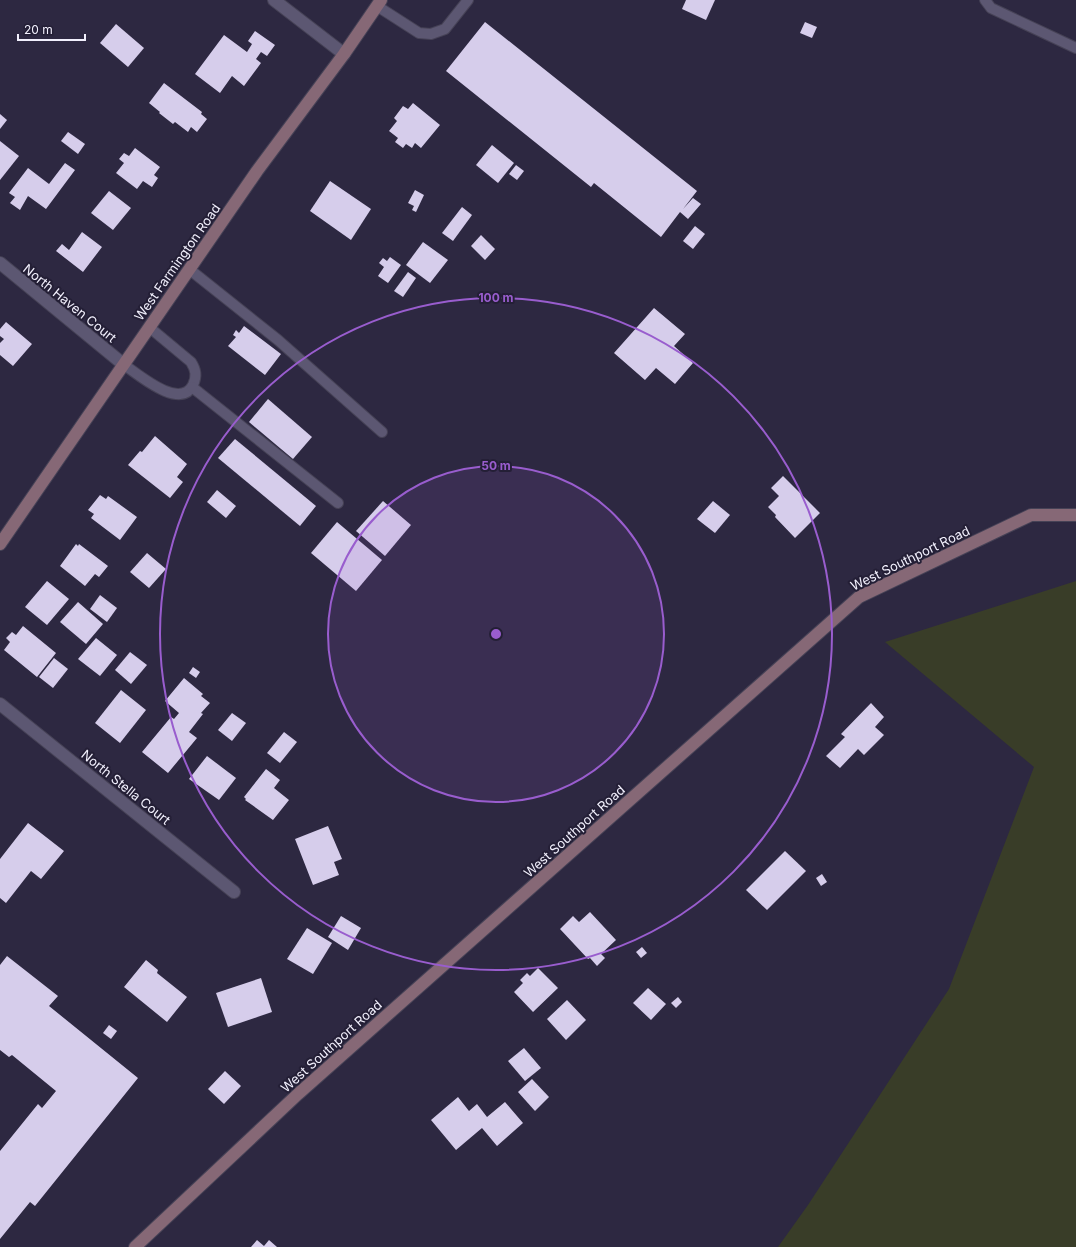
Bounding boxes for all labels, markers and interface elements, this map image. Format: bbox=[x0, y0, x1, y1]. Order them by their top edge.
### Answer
scale bar bbox=[18, 16, 85, 42]
text: 20 m bbox=[24, 22, 53, 37]
street label: West Farmington Road bbox=[131, 200, 223, 324]
street label: North Haven Court bbox=[20, 260, 120, 346]
text: 100 m bbox=[478, 290, 514, 305]
text: 50 m bbox=[481, 458, 511, 473]
street label: West Southport Road bbox=[848, 522, 972, 594]
centre of rings bbox=[489, 627, 503, 641]
street label: North Stella Court bbox=[78, 746, 174, 828]
street label: West Southport Road bbox=[520, 781, 628, 881]
street label: West Southport Road bbox=[277, 996, 385, 1096]

